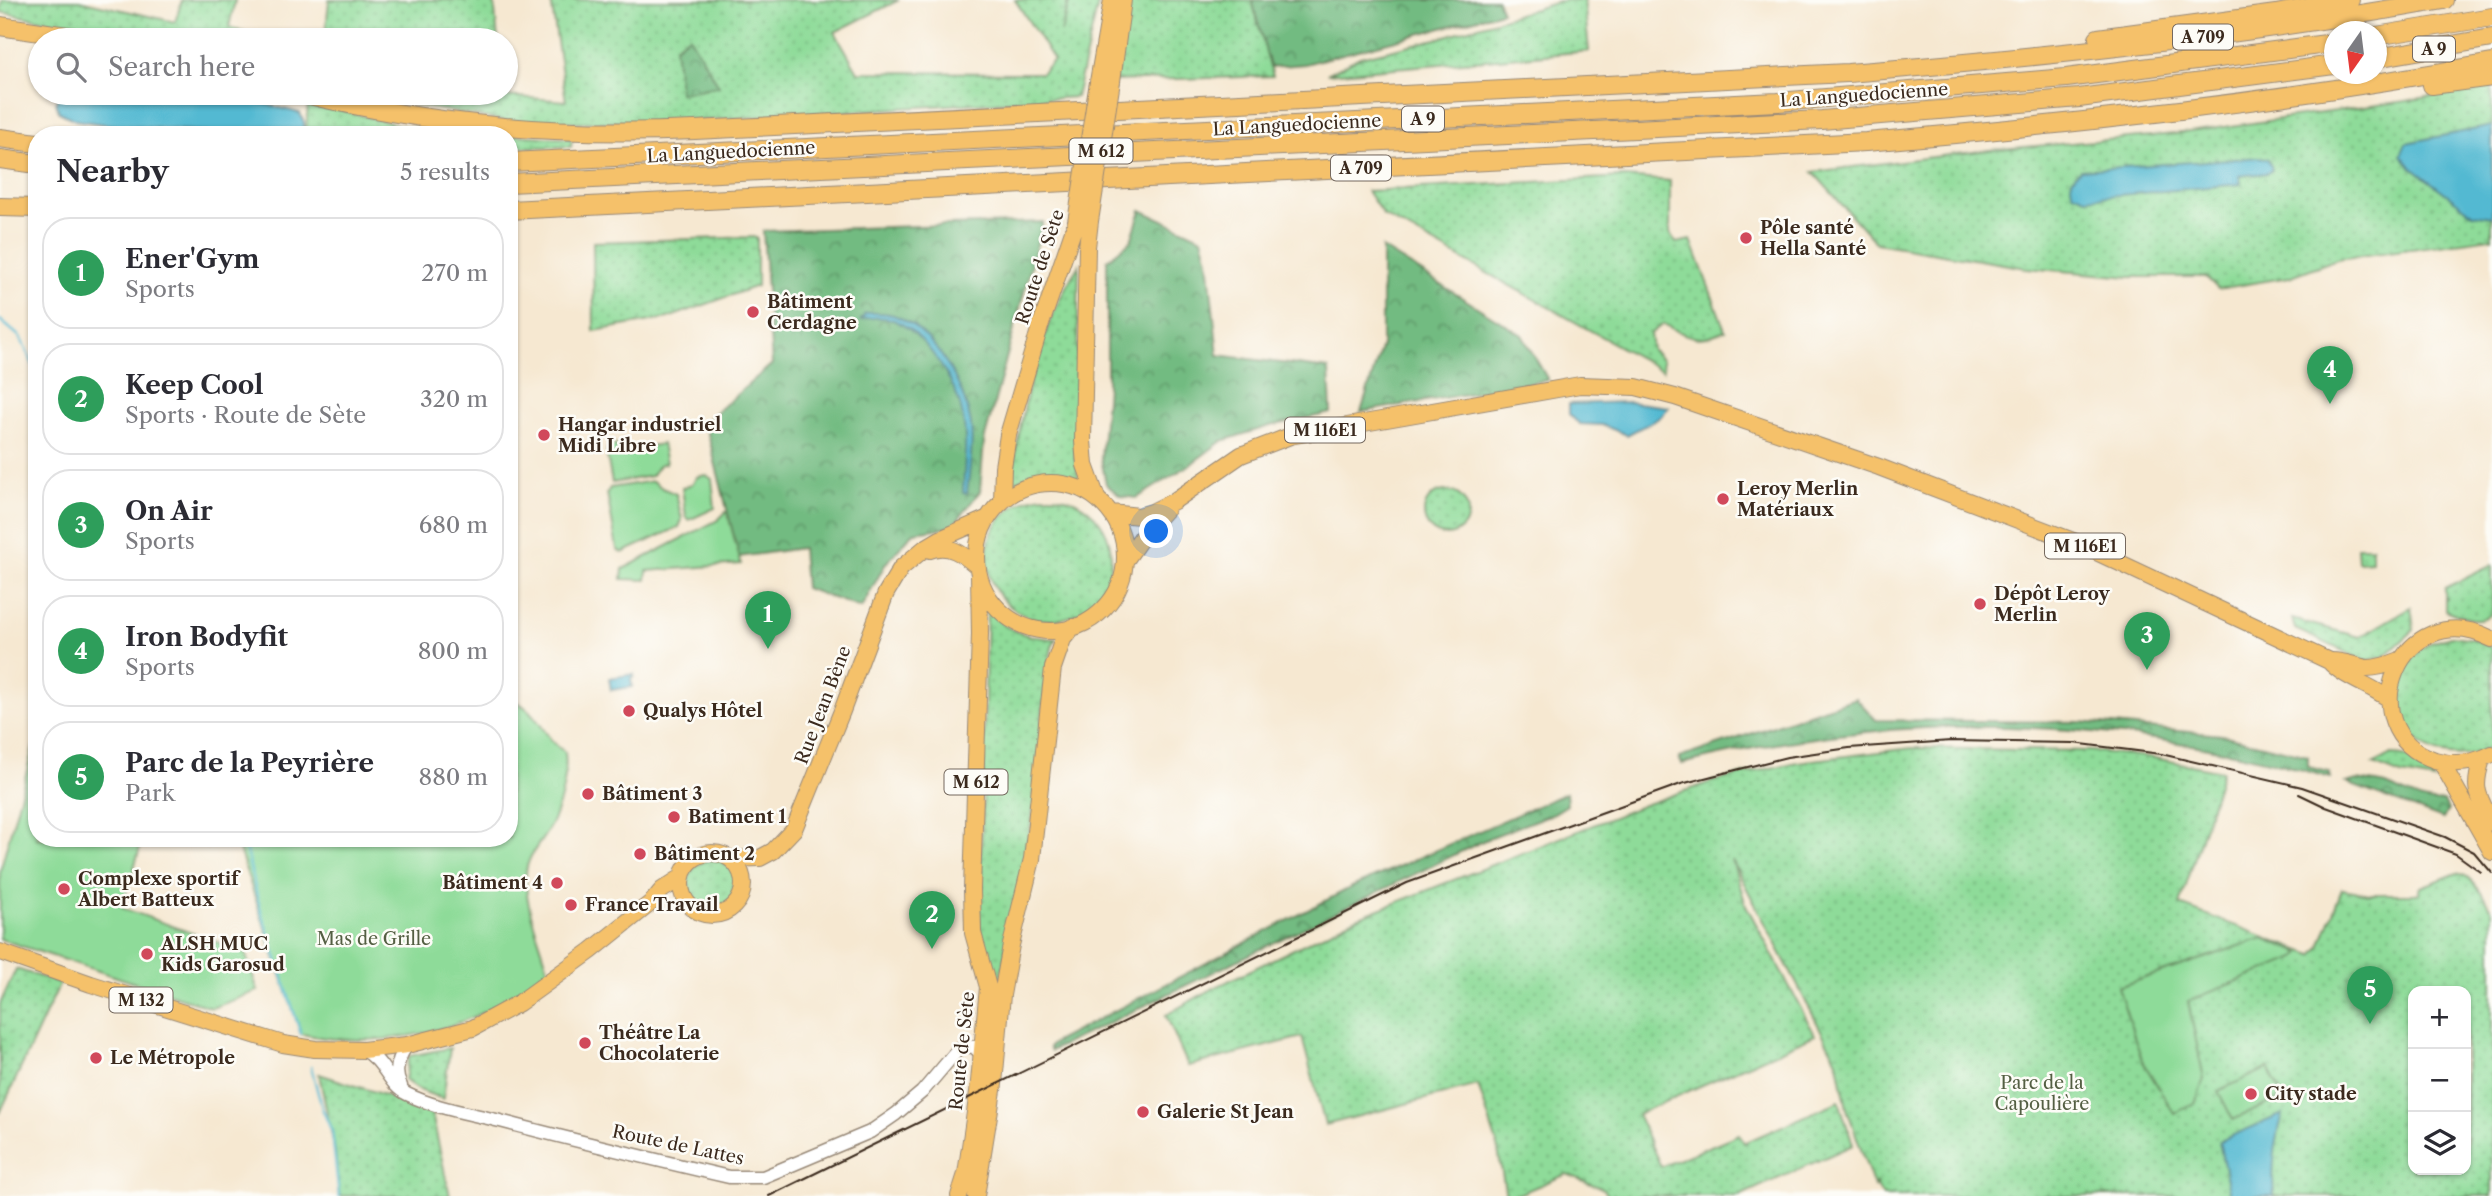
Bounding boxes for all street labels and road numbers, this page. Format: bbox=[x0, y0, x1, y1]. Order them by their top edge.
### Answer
road number: A 709 bbox=[2173, 24, 2233, 50]
road number: A 9 bbox=[2413, 36, 2455, 61]
street label: La Languedocienne bbox=[1779, 78, 1949, 112]
road number: A 9 bbox=[1402, 106, 1444, 132]
street label: La Languedocienne bbox=[1212, 110, 1382, 140]
street label: La Languedocienne bbox=[646, 137, 816, 167]
road number: M 612 bbox=[1070, 139, 1132, 164]
road number: A 709 bbox=[1331, 156, 1391, 180]
street label: Route de Sète bbox=[1011, 207, 1069, 327]
road number: M 116E1 bbox=[1285, 418, 1365, 442]
road number: M 116E1 bbox=[2045, 534, 2125, 558]
street label: Rue Jean Bène bbox=[790, 643, 856, 767]
road number: M 612 bbox=[944, 769, 1007, 794]
road number: M 132 bbox=[110, 988, 172, 1012]
street label: Route de Sète bbox=[945, 990, 979, 1112]
street label: Route de Lattes bbox=[610, 1120, 746, 1170]

